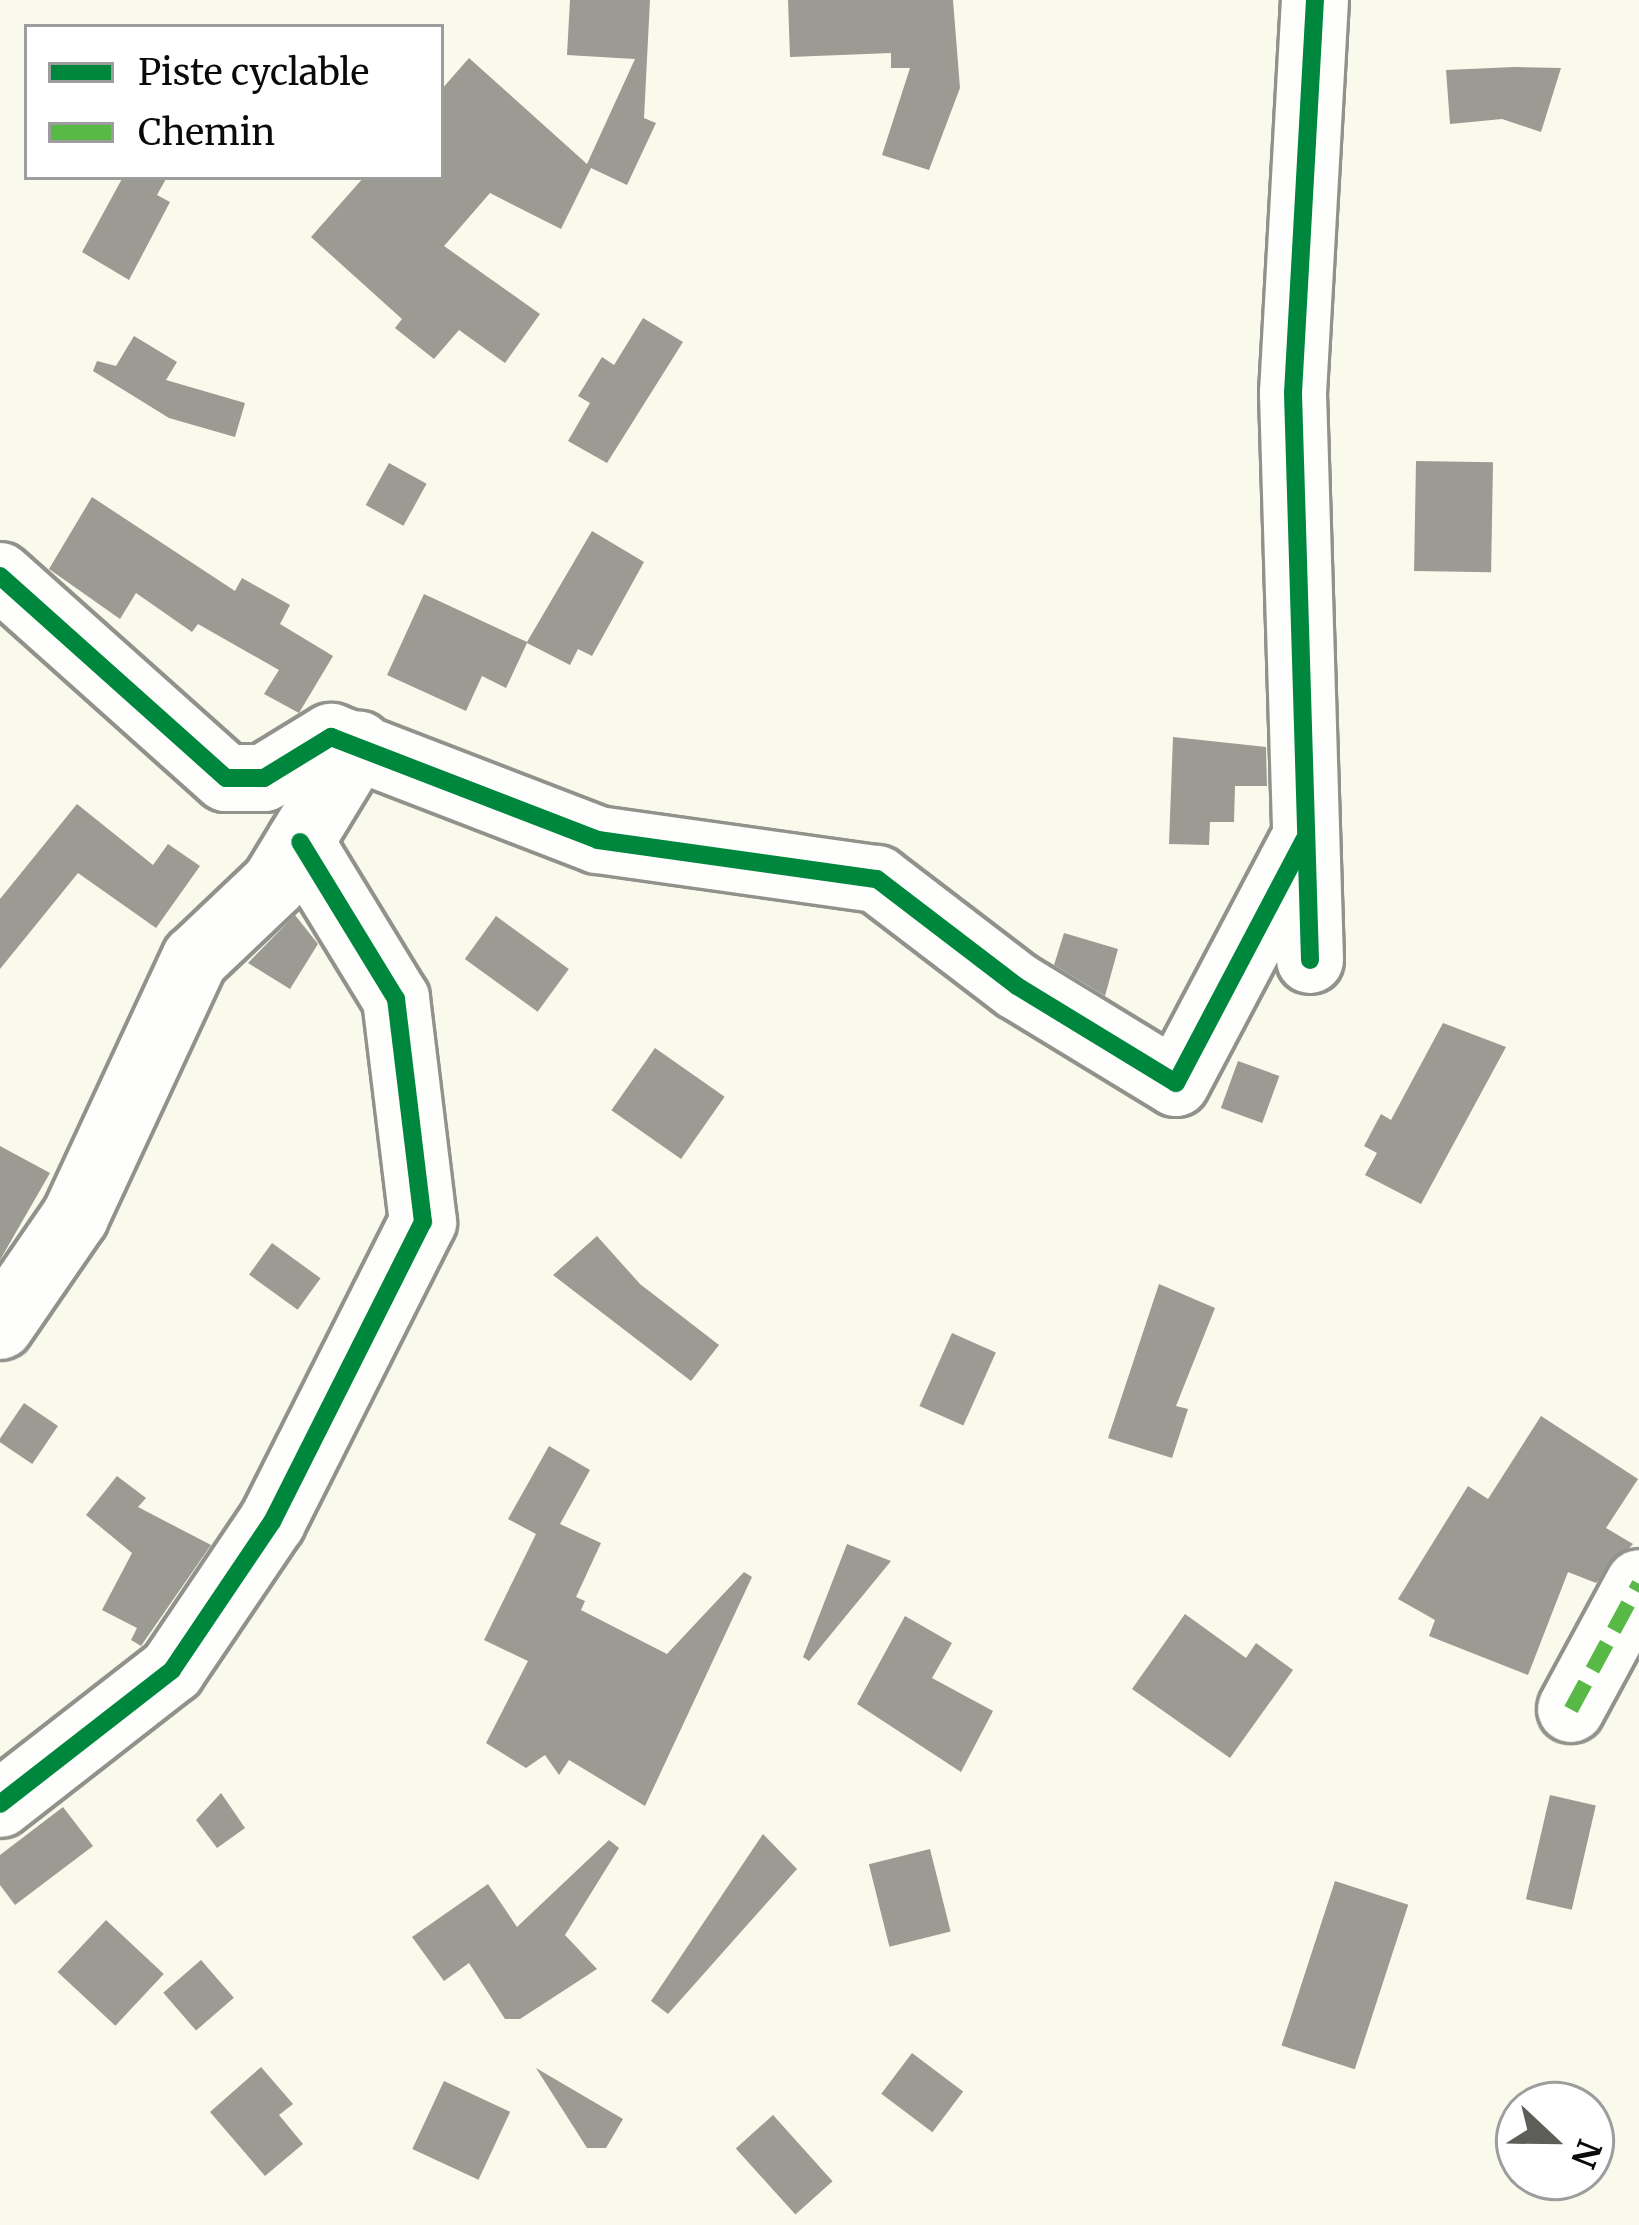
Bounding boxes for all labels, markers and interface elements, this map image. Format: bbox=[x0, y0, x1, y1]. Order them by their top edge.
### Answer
legend bbox=[24, 24, 444, 180]
text: Piste cyclable bbox=[138, 50, 369, 95]
text: Chemin bbox=[138, 110, 275, 155]
north arrow bbox=[1495, 2081, 1615, 2201]
text: N bbox=[1562, 2134, 1610, 2173]

